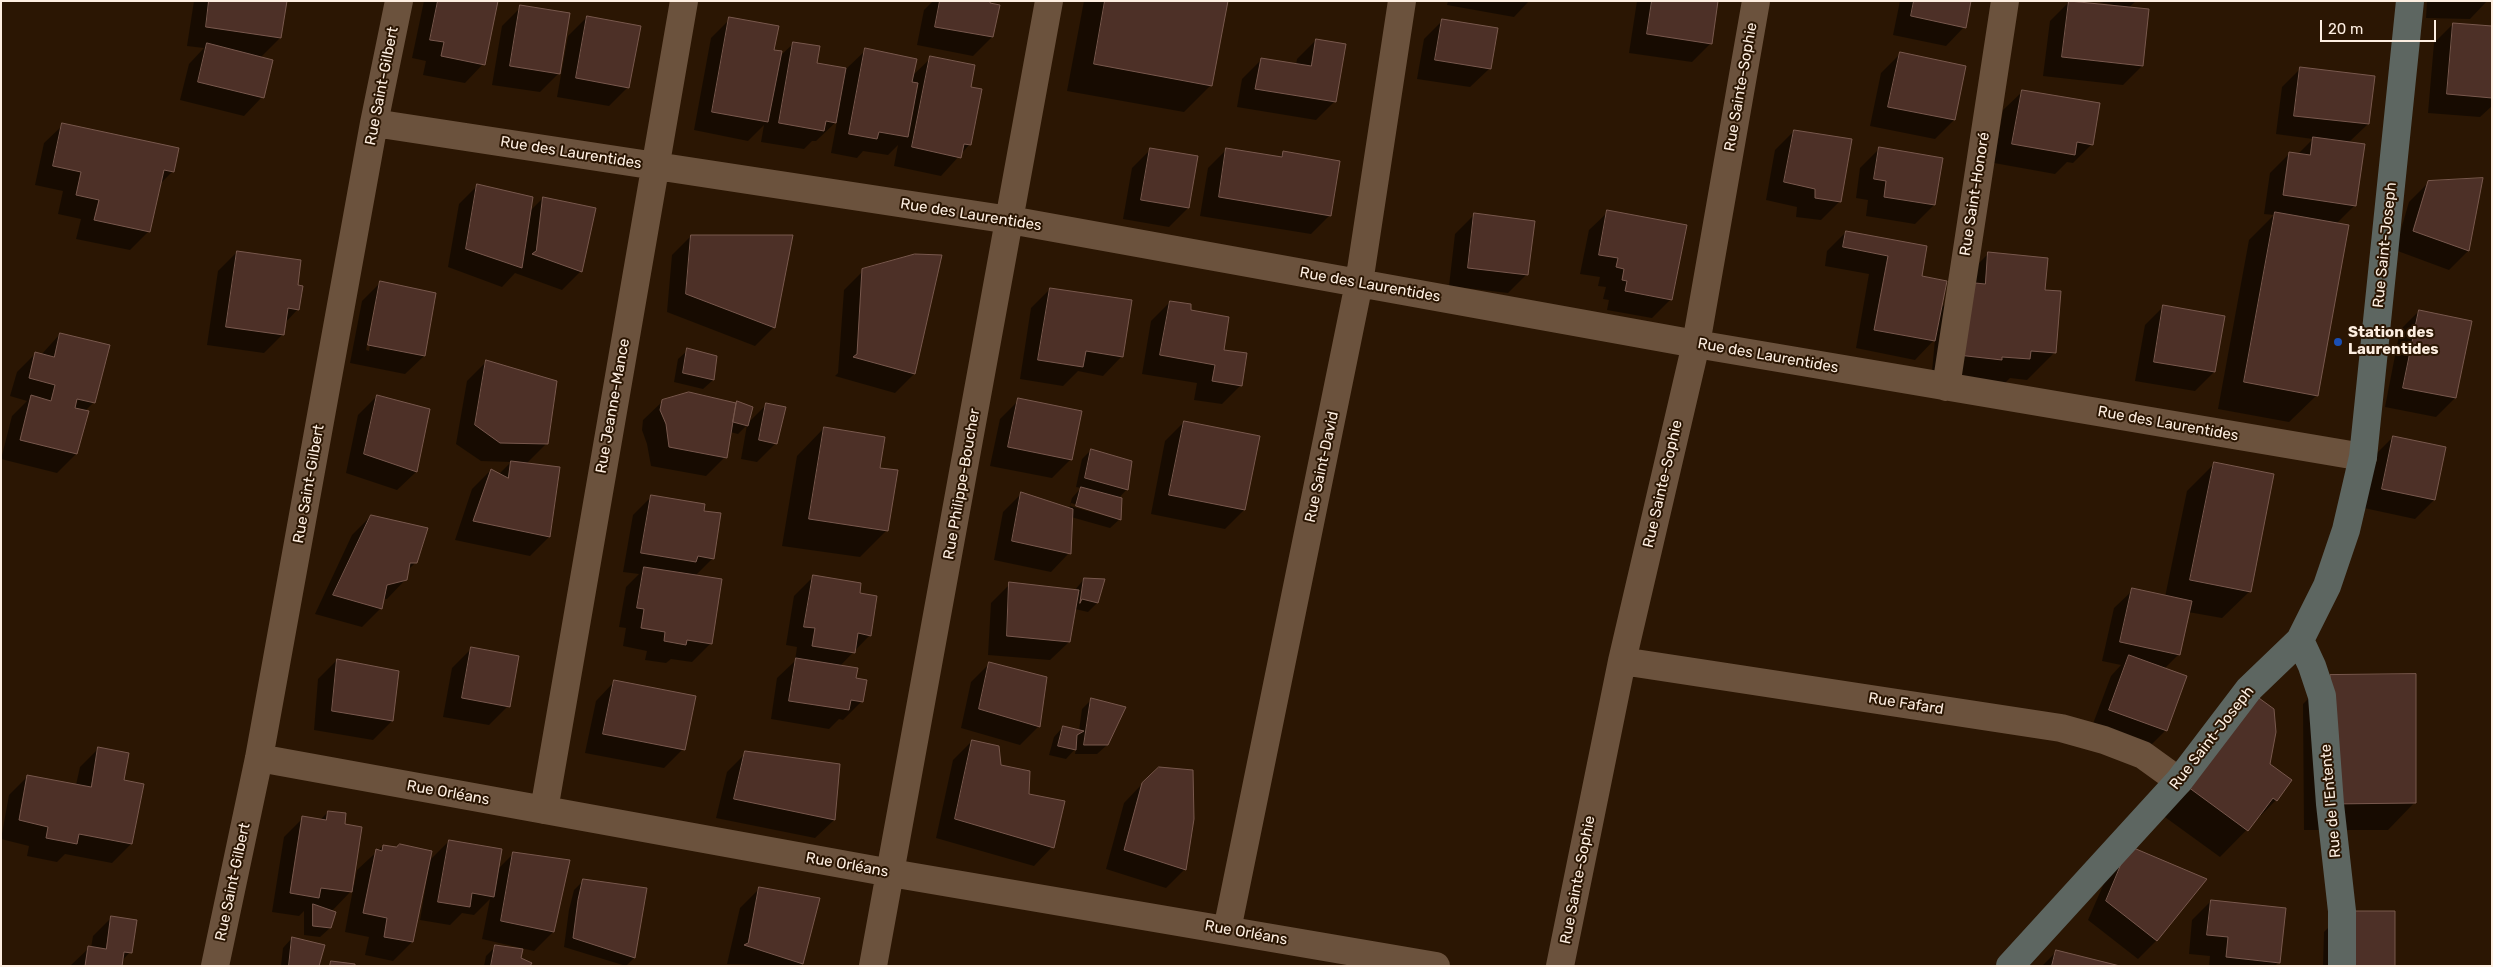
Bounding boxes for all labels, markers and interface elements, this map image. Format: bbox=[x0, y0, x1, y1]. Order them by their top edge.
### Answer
scale bar bbox=[2323, 10, 2439, 42]
text: 20 m bbox=[2328, 20, 2363, 38]
street label: Rue Sainte-Sophie bbox=[1721, 21, 1761, 153]
street label: Rue Saint-Gilbert bbox=[362, 25, 402, 147]
street label: Rue Saint-Honoré bbox=[1956, 131, 1994, 257]
street label: Rue des Laurentides bbox=[499, 133, 643, 173]
street label: Rue Saint-Joseph bbox=[2369, 181, 2401, 309]
street label: Rue des Laurentides bbox=[899, 195, 1043, 235]
street label: Rue des Laurentides bbox=[1298, 264, 1442, 306]
place label: Station des Laurentides bbox=[2348, 324, 2439, 359]
street label: Rue des Laurentides bbox=[1696, 335, 1840, 377]
marker: Station des Laurentides bbox=[2332, 336, 2344, 348]
street label: Rue Jeanne-Mance bbox=[592, 337, 634, 475]
street label: Rue des Laurentides bbox=[2096, 403, 2240, 445]
street label: Rue Philippe-Boucher bbox=[940, 407, 984, 561]
street label: Rue Saint-David bbox=[1301, 410, 1343, 524]
street label: Rue Sainte-Sophie bbox=[1640, 418, 1686, 550]
street label: Rue Saint-Gilbert bbox=[290, 423, 328, 545]
street label: Rue Saint-Joseph bbox=[2166, 683, 2258, 793]
street label: Rue Fafard bbox=[1867, 689, 1945, 719]
street label: Rue de l'Entente bbox=[2317, 743, 2345, 859]
street label: Rue Orléans bbox=[405, 777, 491, 809]
street label: Rue Sainte-Sophie bbox=[1557, 814, 1599, 946]
street label: Rue Saint-Gilbert bbox=[212, 821, 254, 943]
street label: Rue Orléans bbox=[804, 849, 890, 881]
street label: Rue Orléans bbox=[1203, 917, 1289, 949]

